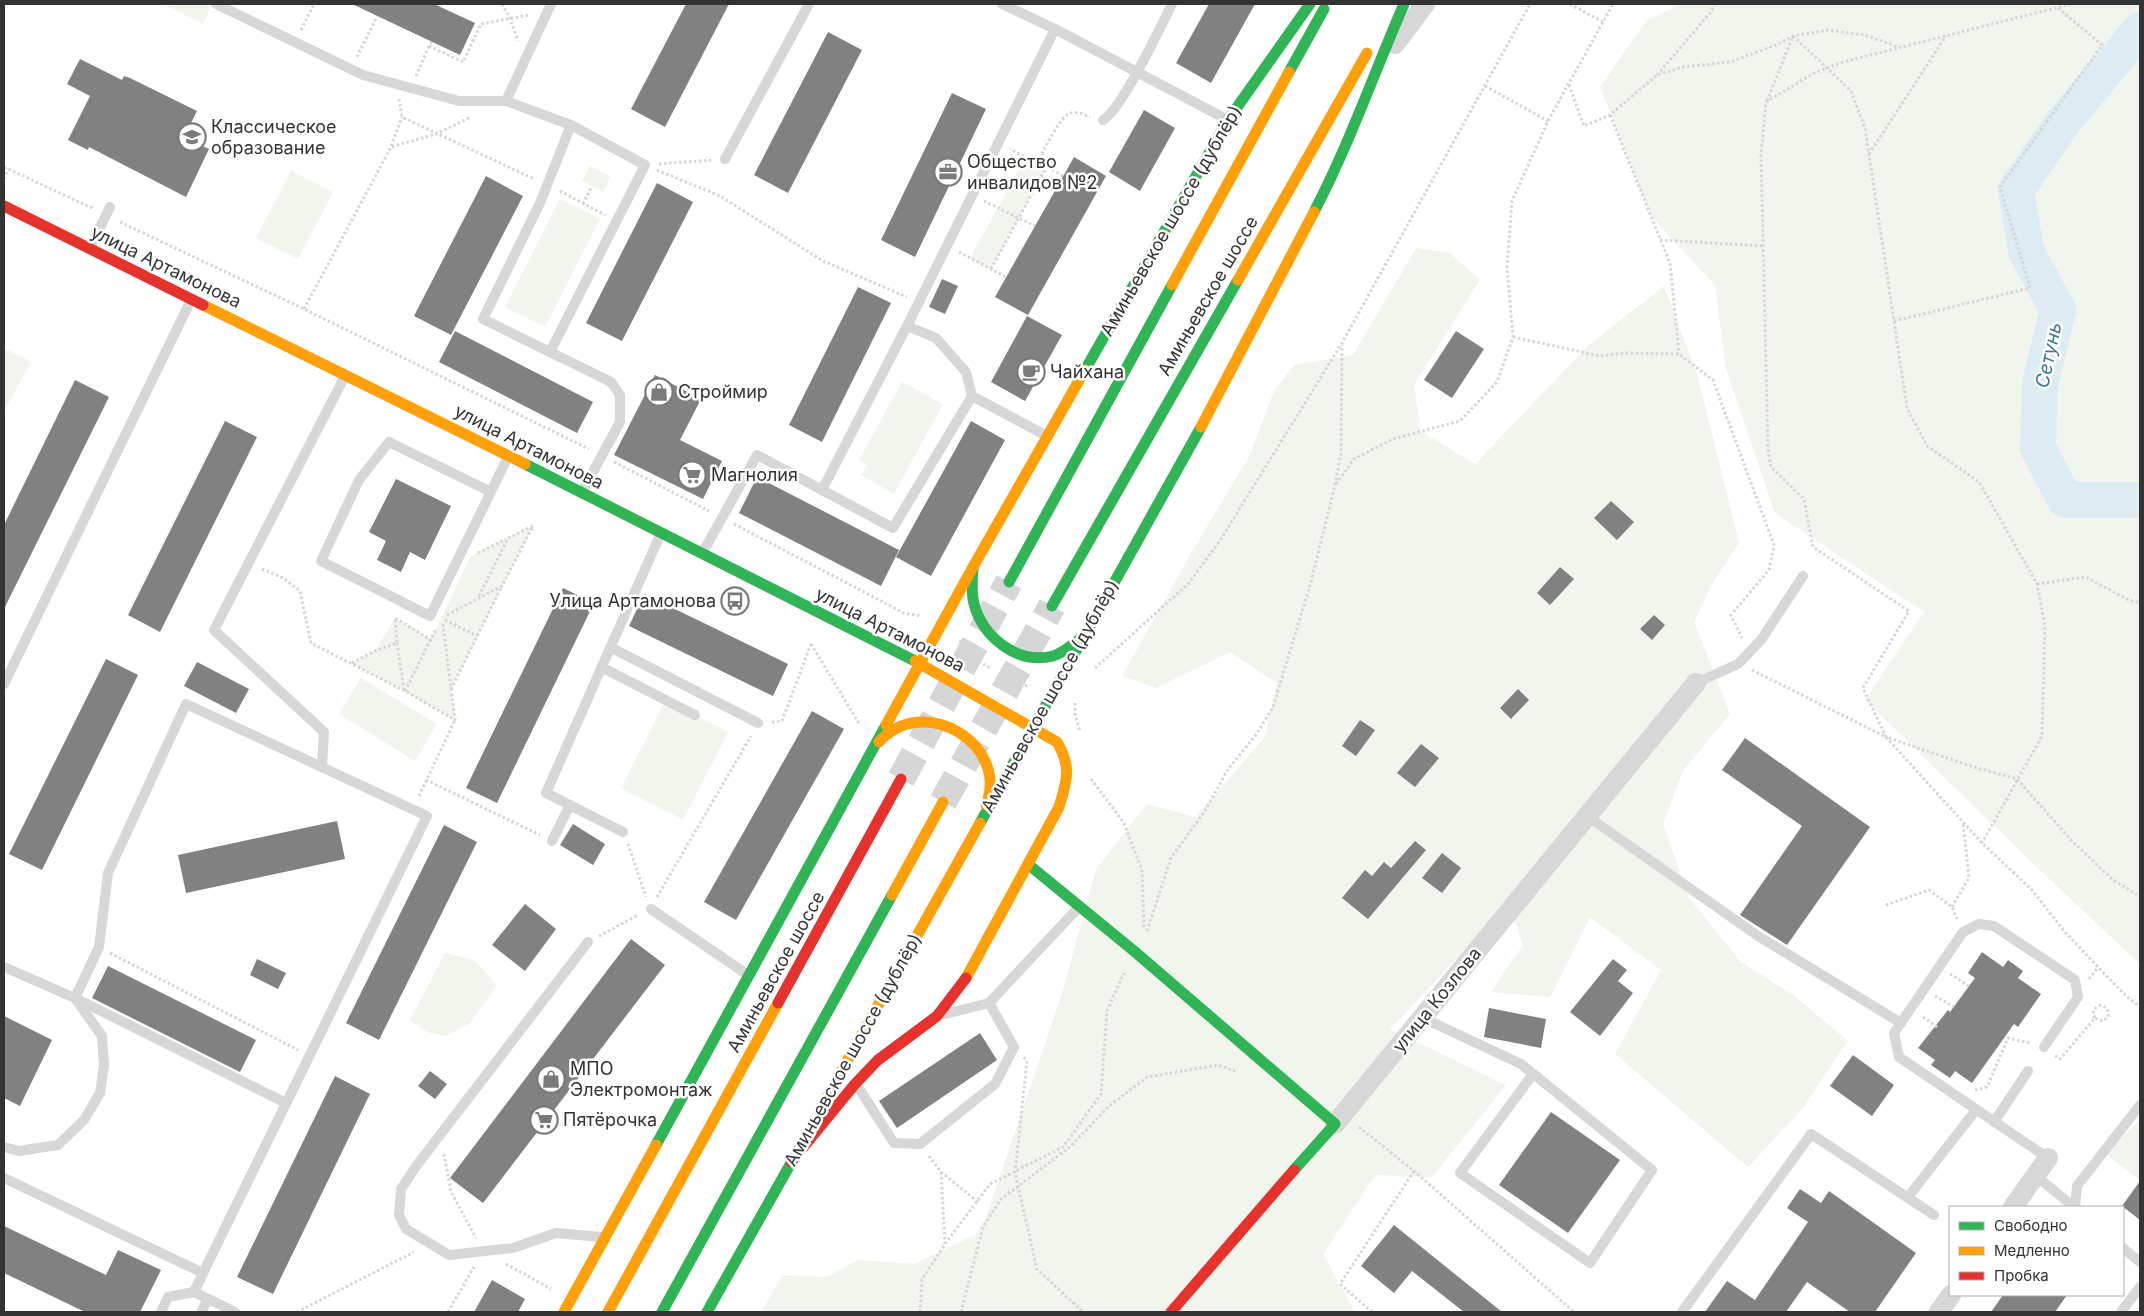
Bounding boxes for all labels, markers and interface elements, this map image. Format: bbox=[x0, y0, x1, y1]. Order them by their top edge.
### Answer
street label: Аминьевское шоссе (дублёр) bbox=[1096, 102, 1246, 340]
place label: Классическое образование bbox=[211, 116, 337, 158]
school or university icon: Классическое образование bbox=[177, 122, 207, 152]
place label: Общество инвалидов №2 bbox=[967, 151, 1098, 193]
office icon: Общество инвалидов №2 bbox=[933, 157, 963, 187]
street label: Аминьевское шоссе bbox=[1153, 212, 1263, 380]
street label: улица Артамонова bbox=[88, 221, 245, 312]
water label: Сетунь bbox=[2030, 320, 2067, 390]
cafe icon: Чайхана bbox=[1016, 357, 1046, 387]
place label: Чайхана bbox=[1050, 361, 1124, 382]
shop icon: Строймир bbox=[644, 377, 674, 407]
place label: Строймир bbox=[678, 381, 768, 402]
street label: улица Артамонова bbox=[451, 400, 607, 493]
supermarket icon: Магнолия bbox=[677, 460, 707, 490]
place label: Магнолия bbox=[711, 464, 798, 485]
street label: Аминьевское шоссе (дублёр) bbox=[977, 576, 1122, 816]
street label: улица Артамонова bbox=[812, 583, 968, 676]
bus stop icon: Улица Артамонова bbox=[720, 586, 750, 616]
place label: Улица Артамонова bbox=[549, 590, 716, 611]
street label: Аминьевское шоссе bbox=[723, 888, 829, 1056]
street label: Аминьевское шоссе (дублёр) bbox=[780, 930, 925, 1170]
street label: улица Козлова bbox=[1388, 943, 1485, 1056]
place label: МПО Электромонтаж bbox=[570, 1058, 713, 1100]
shop icon: МПО Электромонтаж bbox=[536, 1064, 566, 1094]
supermarket icon: Пятёрочка bbox=[529, 1105, 559, 1135]
place label: Пятёрочка bbox=[563, 1109, 657, 1130]
legend bbox=[1949, 1206, 2124, 1296]
text: Свободно bbox=[1994, 1216, 2068, 1235]
text: Медленно bbox=[1994, 1241, 2070, 1260]
text: Пробка bbox=[1994, 1266, 2049, 1285]

